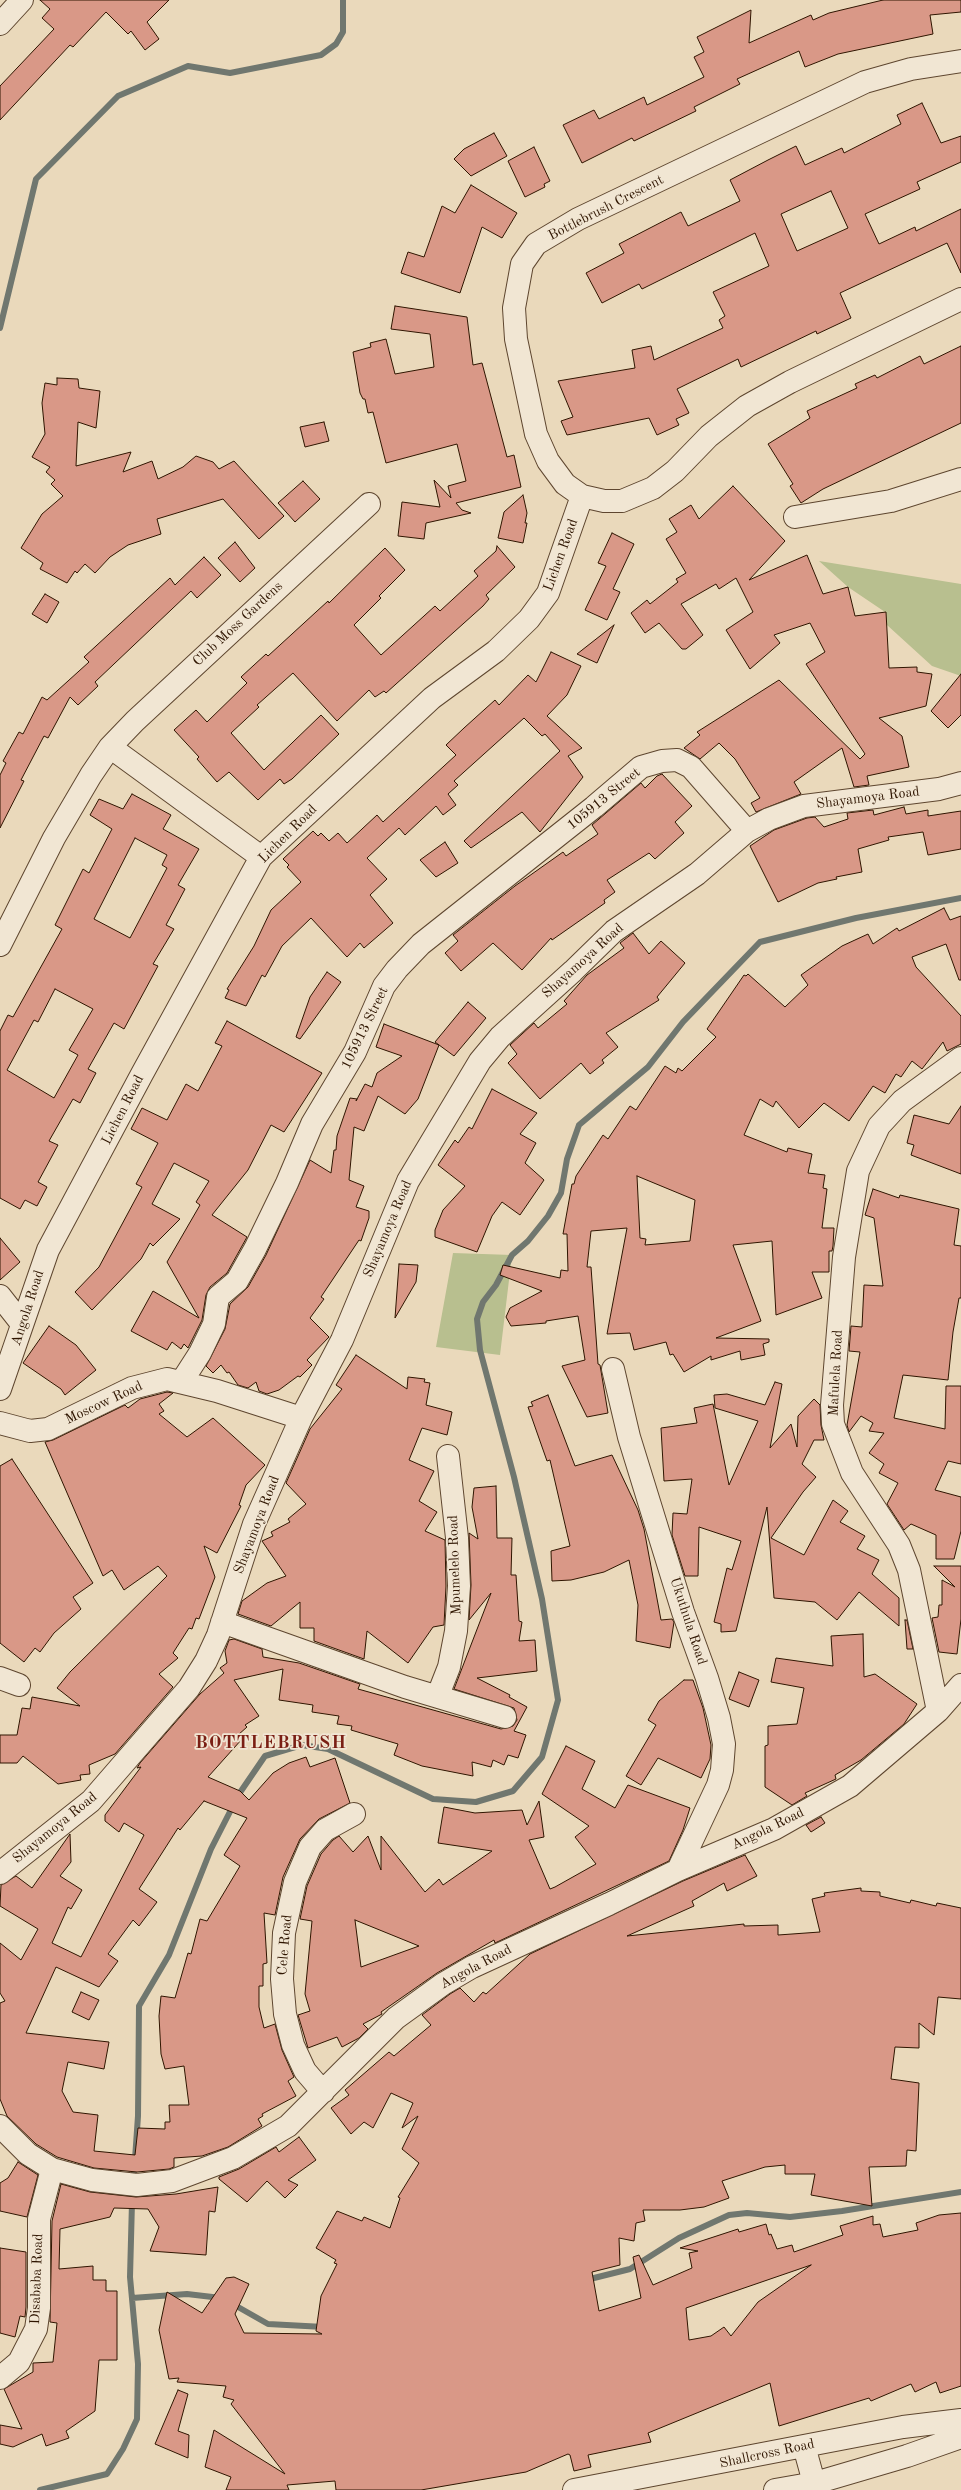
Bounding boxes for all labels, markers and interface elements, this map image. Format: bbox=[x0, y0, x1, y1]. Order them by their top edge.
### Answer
street label: Bottlebrush Crescent bbox=[545, 172, 667, 244]
street label: Lichen Road bbox=[540, 516, 582, 594]
street label: Club Moss Gardens bbox=[190, 578, 286, 670]
street label: 105913 Street bbox=[564, 764, 644, 834]
street label: Shayamoya Road bbox=[815, 783, 921, 813]
street label: Lichen Road bbox=[255, 801, 321, 867]
street label: Shayamoya Road bbox=[539, 920, 627, 1002]
street label: 105913 Street bbox=[338, 984, 392, 1072]
street label: Lichen Road bbox=[98, 1072, 148, 1148]
street label: Shayamoya Road bbox=[360, 1178, 416, 1280]
street label: Angola Road bbox=[8, 1268, 48, 1348]
street label: Mafulela Road bbox=[825, 1329, 847, 1417]
street label: Moscow Road bbox=[63, 1378, 145, 1428]
street label: Shayamoya Road bbox=[231, 1473, 283, 1577]
street label: Mpumelelo Road bbox=[445, 1515, 465, 1615]
street label: Ukuthula Road bbox=[666, 1575, 710, 1667]
district label: BOTTLEBRUSH bbox=[195, 1732, 347, 1754]
street label: Shayamoya Road bbox=[9, 1789, 101, 1867]
street label: Angola Road bbox=[729, 1804, 807, 1854]
street label: Cele Road bbox=[274, 1914, 296, 1976]
street label: Angola Road bbox=[437, 1941, 515, 1993]
street label: Disababa Road bbox=[27, 2233, 47, 2325]
street label: Shallcross Road bbox=[718, 2436, 816, 2472]

